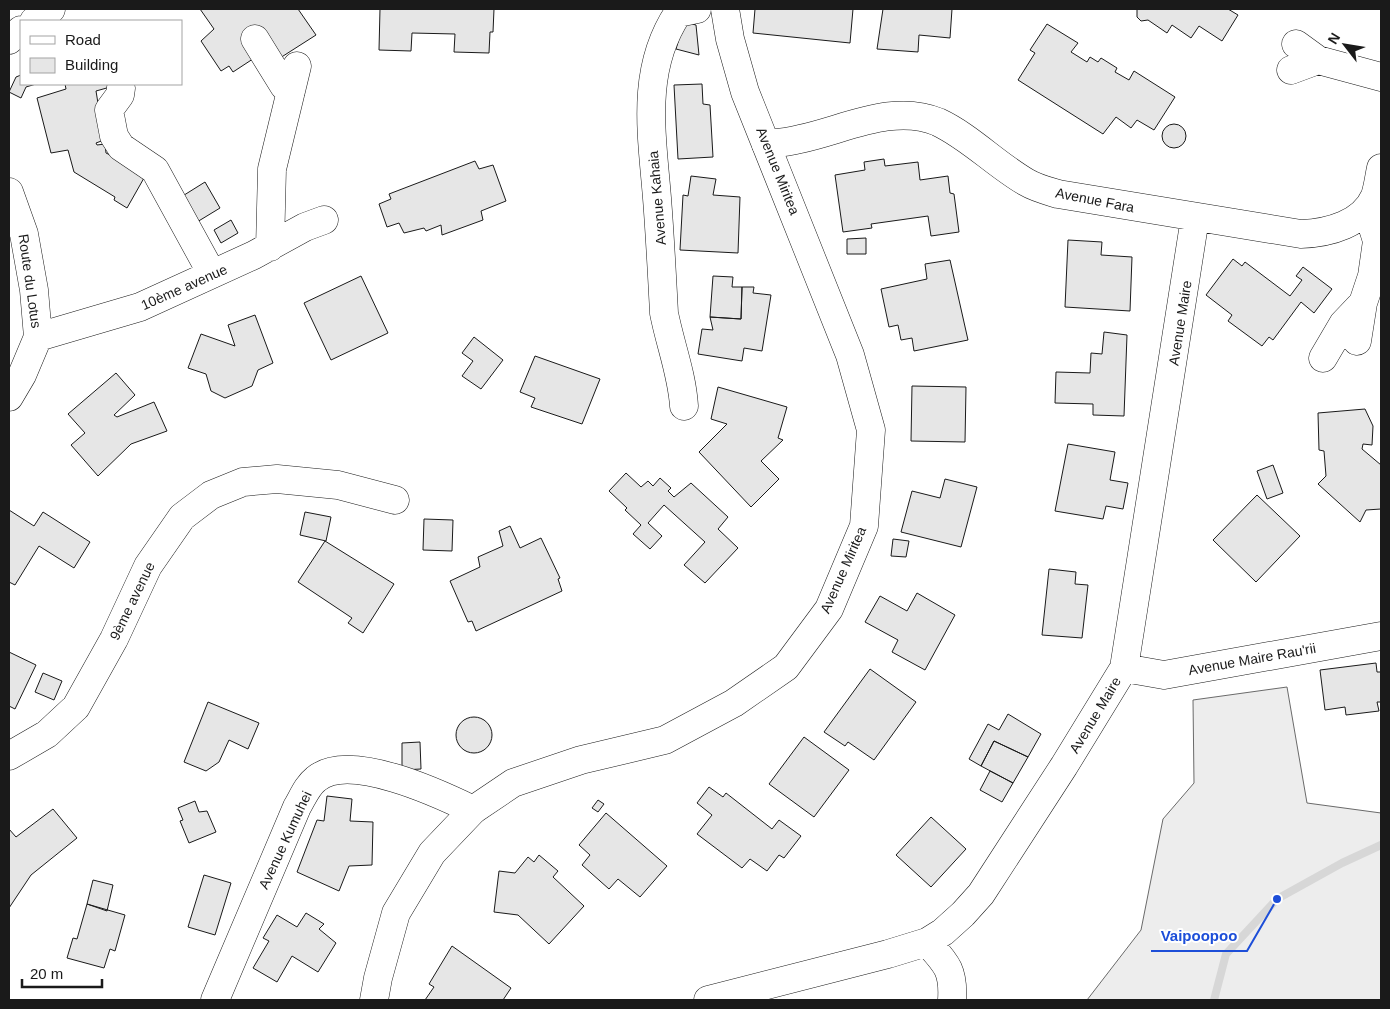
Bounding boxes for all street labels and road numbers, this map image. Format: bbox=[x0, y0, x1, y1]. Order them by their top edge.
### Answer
street label: Avenue Miritea bbox=[753, 125, 803, 217]
street label: Avenue Kahaia bbox=[645, 150, 669, 246]
street label: Avenue Fara bbox=[1054, 185, 1136, 216]
street label: Route du Lotus bbox=[15, 233, 45, 329]
street label: 10ème avenue bbox=[138, 261, 230, 313]
street label: Avenue Maire bbox=[1165, 279, 1195, 367]
street label: Avenue Miritea bbox=[817, 524, 869, 616]
street label: 9ème avenue bbox=[106, 559, 158, 643]
street label: Avenue Maire Rau'rii bbox=[1187, 640, 1317, 678]
street label: Avenue Maire bbox=[1066, 674, 1124, 756]
street label: Avenue Kumuhei bbox=[255, 788, 315, 892]

